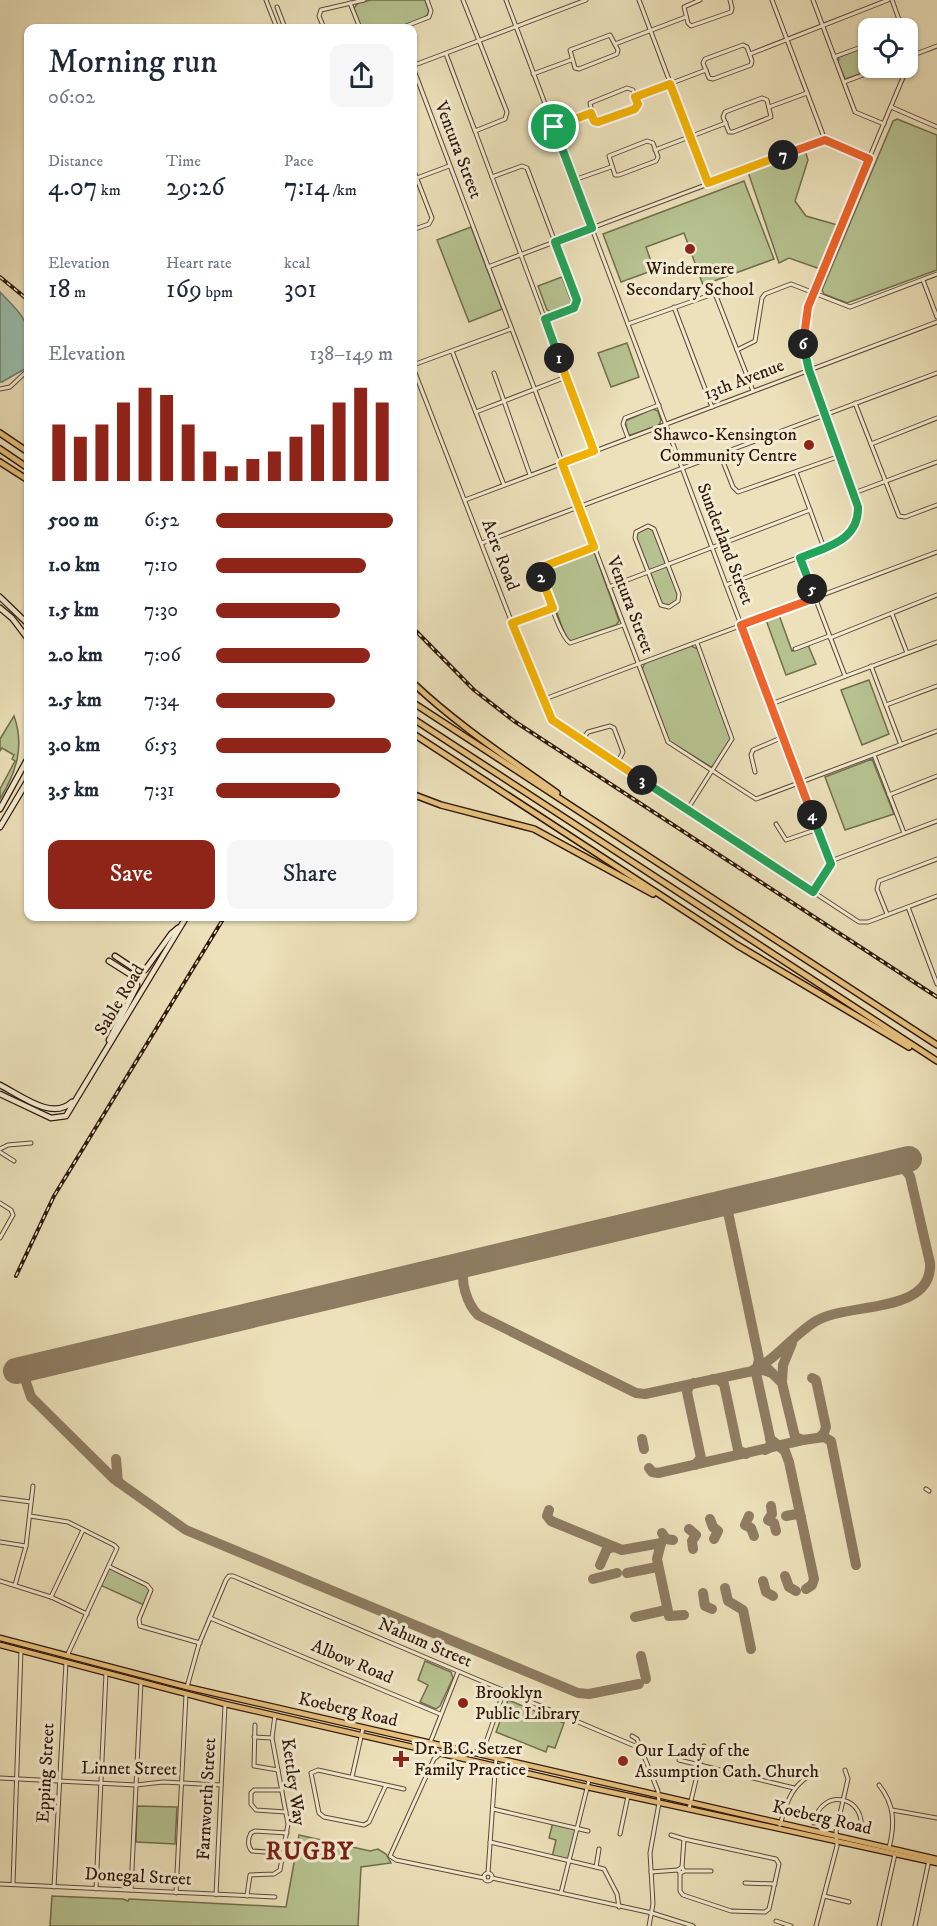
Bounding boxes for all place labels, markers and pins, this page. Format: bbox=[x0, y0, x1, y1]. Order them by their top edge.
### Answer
pin bbox=[528, 101, 579, 152]
pin: 7 bbox=[768, 140, 798, 170]
marker: Windermere Secondary School bbox=[683, 242, 697, 256]
place label: Windermere Secondary School bbox=[626, 258, 755, 301]
pin: 6 bbox=[788, 329, 818, 359]
pin: 1 bbox=[544, 343, 574, 373]
place label: Shawco-Kensington Community Centre bbox=[653, 424, 798, 467]
marker: Shawco-Kensington Community Centre bbox=[802, 438, 816, 452]
pin: 2 bbox=[526, 562, 556, 592]
pin: 5 bbox=[797, 574, 827, 604]
pin: 3 bbox=[627, 765, 657, 795]
pin: 4 bbox=[797, 800, 827, 830]
place label: Brooklyn Public Library bbox=[475, 1682, 580, 1725]
marker: Brooklyn Public Library bbox=[456, 1696, 470, 1710]
place label: Dr. B.C. Setzer Family Practice bbox=[414, 1738, 526, 1781]
place label: Our Lady of the Assumption Cath. Church bbox=[635, 1740, 819, 1783]
marker: Dr. B.C. Setzer Family Practice bbox=[392, 1750, 410, 1768]
marker: Our Lady of the Assumption Cath. Church bbox=[616, 1754, 630, 1768]

